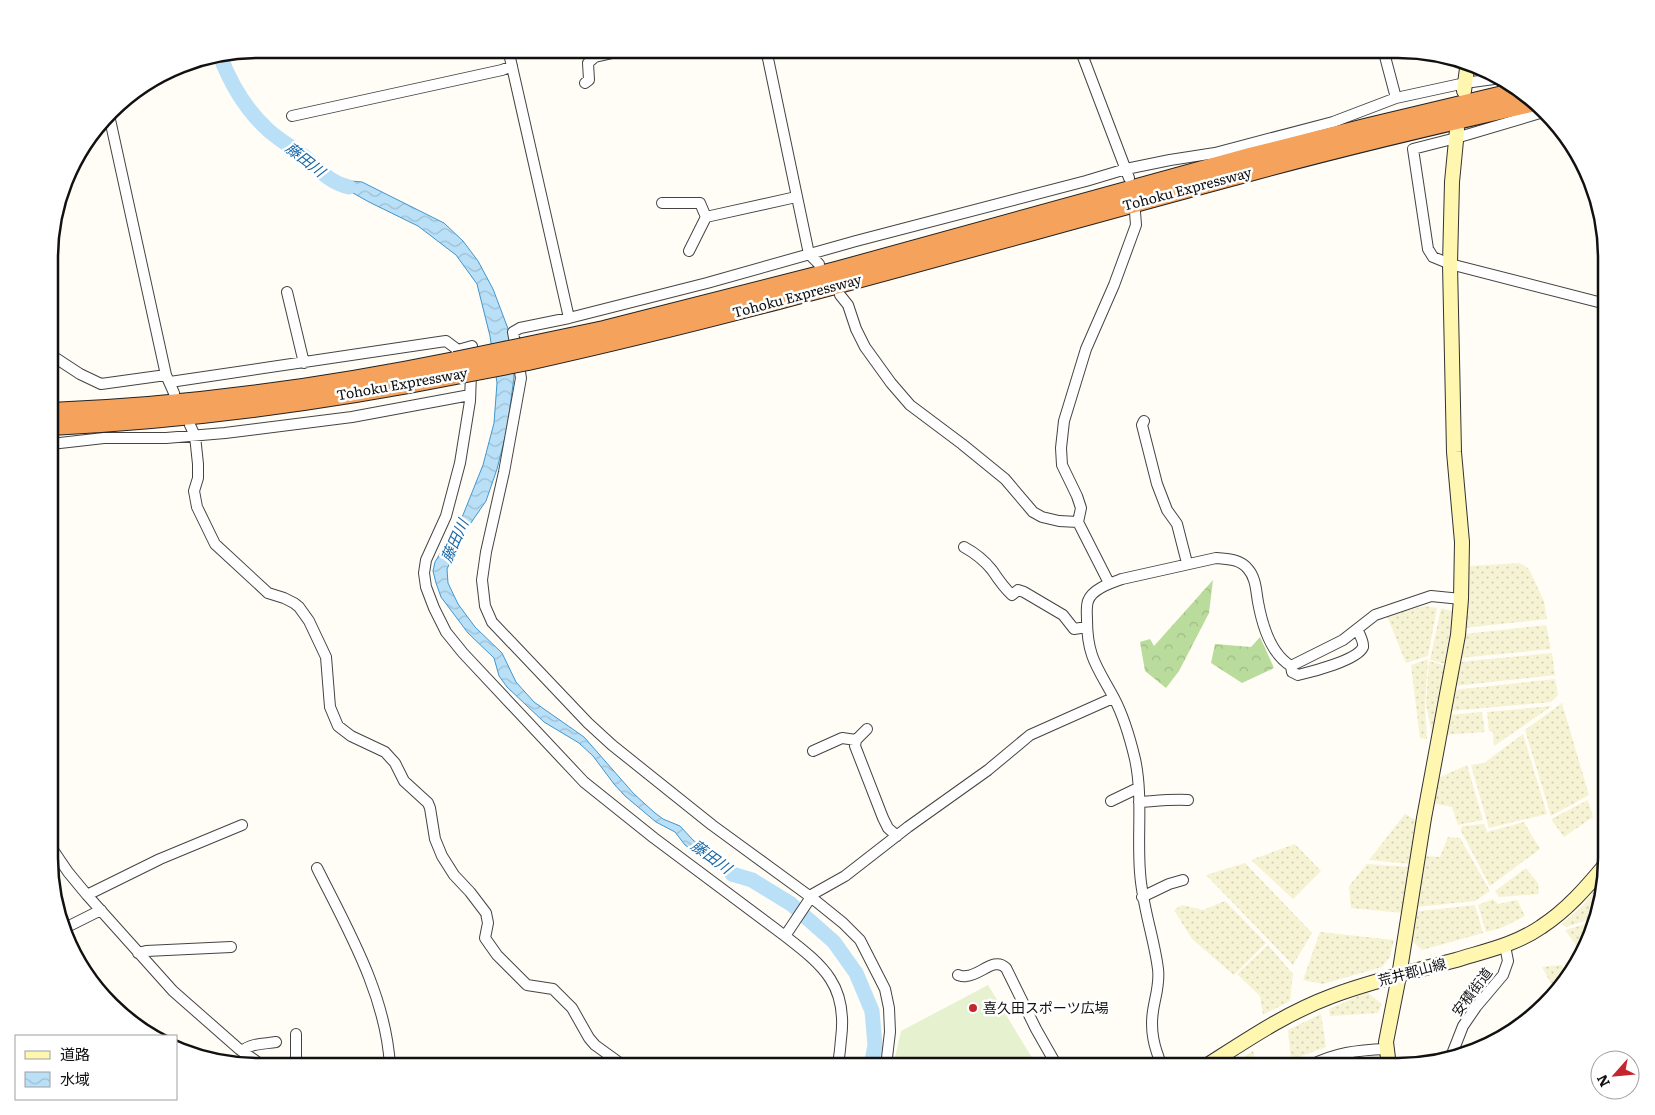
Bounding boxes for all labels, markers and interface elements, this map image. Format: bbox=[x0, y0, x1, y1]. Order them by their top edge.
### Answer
water label: 藤田川 bbox=[281, 136, 332, 183]
street label: Tohoku Expressway bbox=[1120, 161, 1254, 215]
street label: Tohoku Expressway bbox=[730, 268, 864, 322]
street label: Tohoku Expressway bbox=[335, 361, 470, 404]
water label: 藤田川 bbox=[434, 513, 474, 566]
water label: 藤田川 bbox=[687, 833, 738, 879]
street label: 荒井郡山線 bbox=[1375, 952, 1448, 990]
street label: 安積街道 bbox=[1446, 963, 1496, 1020]
place label: 喜久田スポーツ広場 bbox=[983, 997, 1109, 1017]
marker: 喜久田スポーツ広場 bbox=[967, 1002, 979, 1014]
legend bbox=[15, 1035, 178, 1100]
text: 道路 bbox=[60, 1042, 90, 1065]
north arrow bbox=[1590, 1050, 1640, 1100]
text: 水域 bbox=[60, 1067, 90, 1090]
text: N bbox=[1591, 1071, 1614, 1091]

